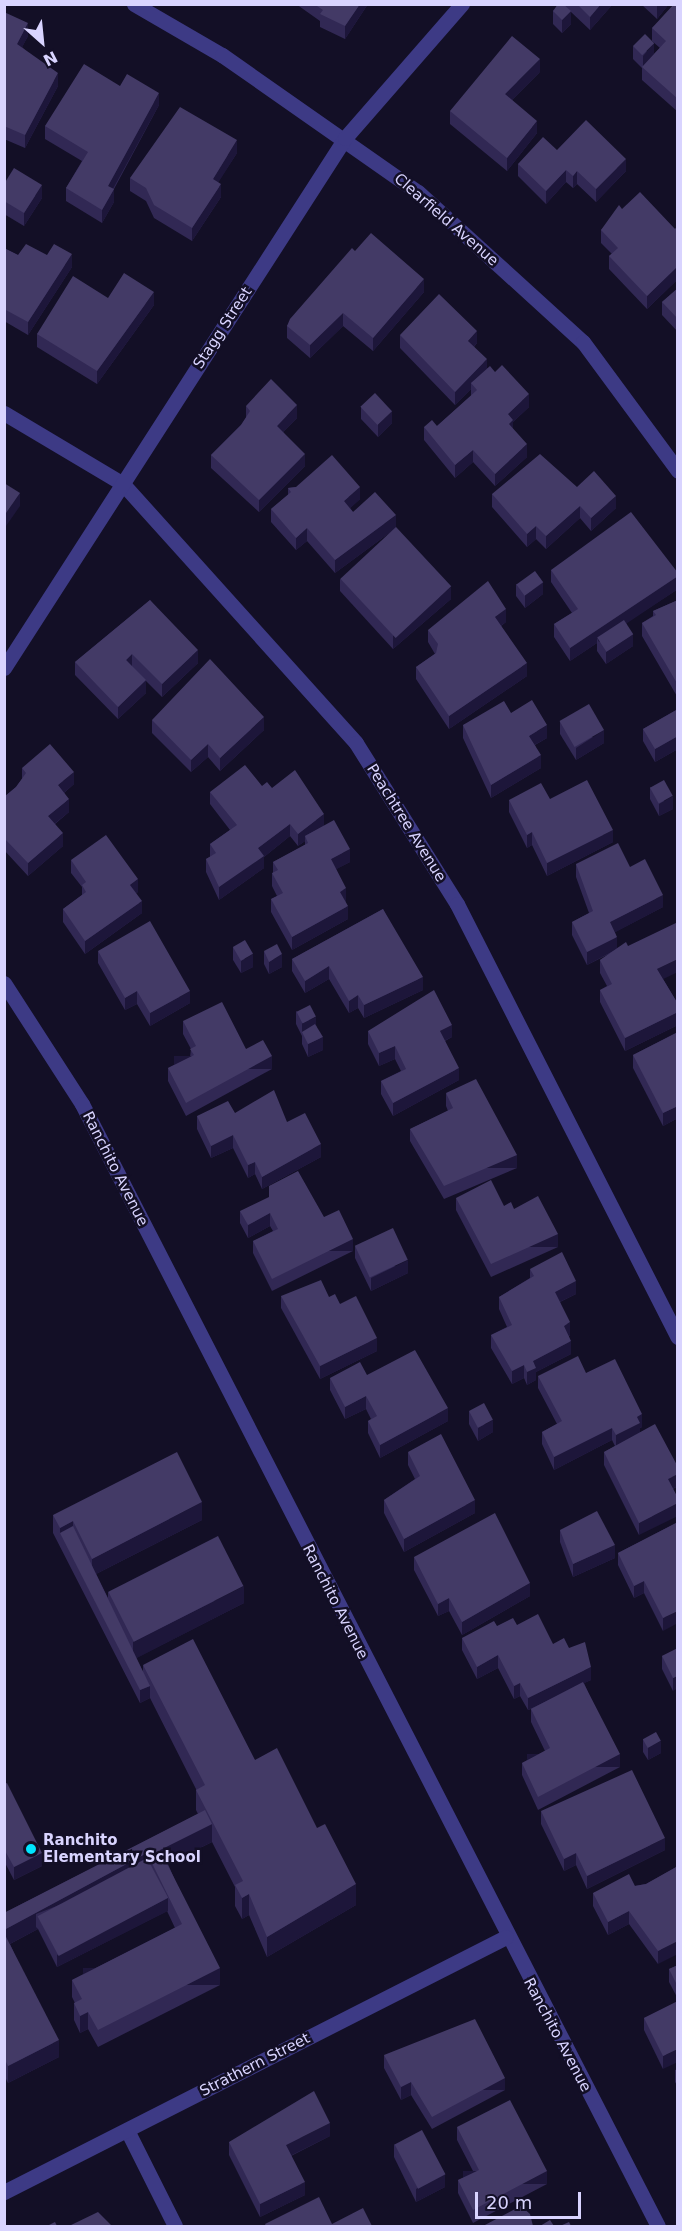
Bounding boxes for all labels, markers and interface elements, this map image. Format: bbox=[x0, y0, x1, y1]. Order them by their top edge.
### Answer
north arrow bbox=[12, 12, 72, 72]
text: N bbox=[40, 47, 61, 70]
street label: Clearfield Avenue bbox=[390, 170, 502, 270]
street label: Stagg Street bbox=[190, 284, 256, 372]
street label: Peachtree Avenue bbox=[363, 761, 449, 885]
street label: Ranchito Avenue bbox=[78, 1109, 152, 1229]
street label: Ranchito Avenue bbox=[298, 1542, 372, 1662]
place label: Ranchito Elementary School bbox=[43, 1831, 201, 1866]
marker: Ranchito Elementary School bbox=[24, 1842, 38, 1856]
street label: Ranchito Avenue bbox=[519, 1975, 595, 2095]
street label: Strathern Street bbox=[197, 2029, 313, 2101]
scale bar bbox=[478, 2180, 584, 2218]
text: 20 m bbox=[486, 2192, 532, 2213]

